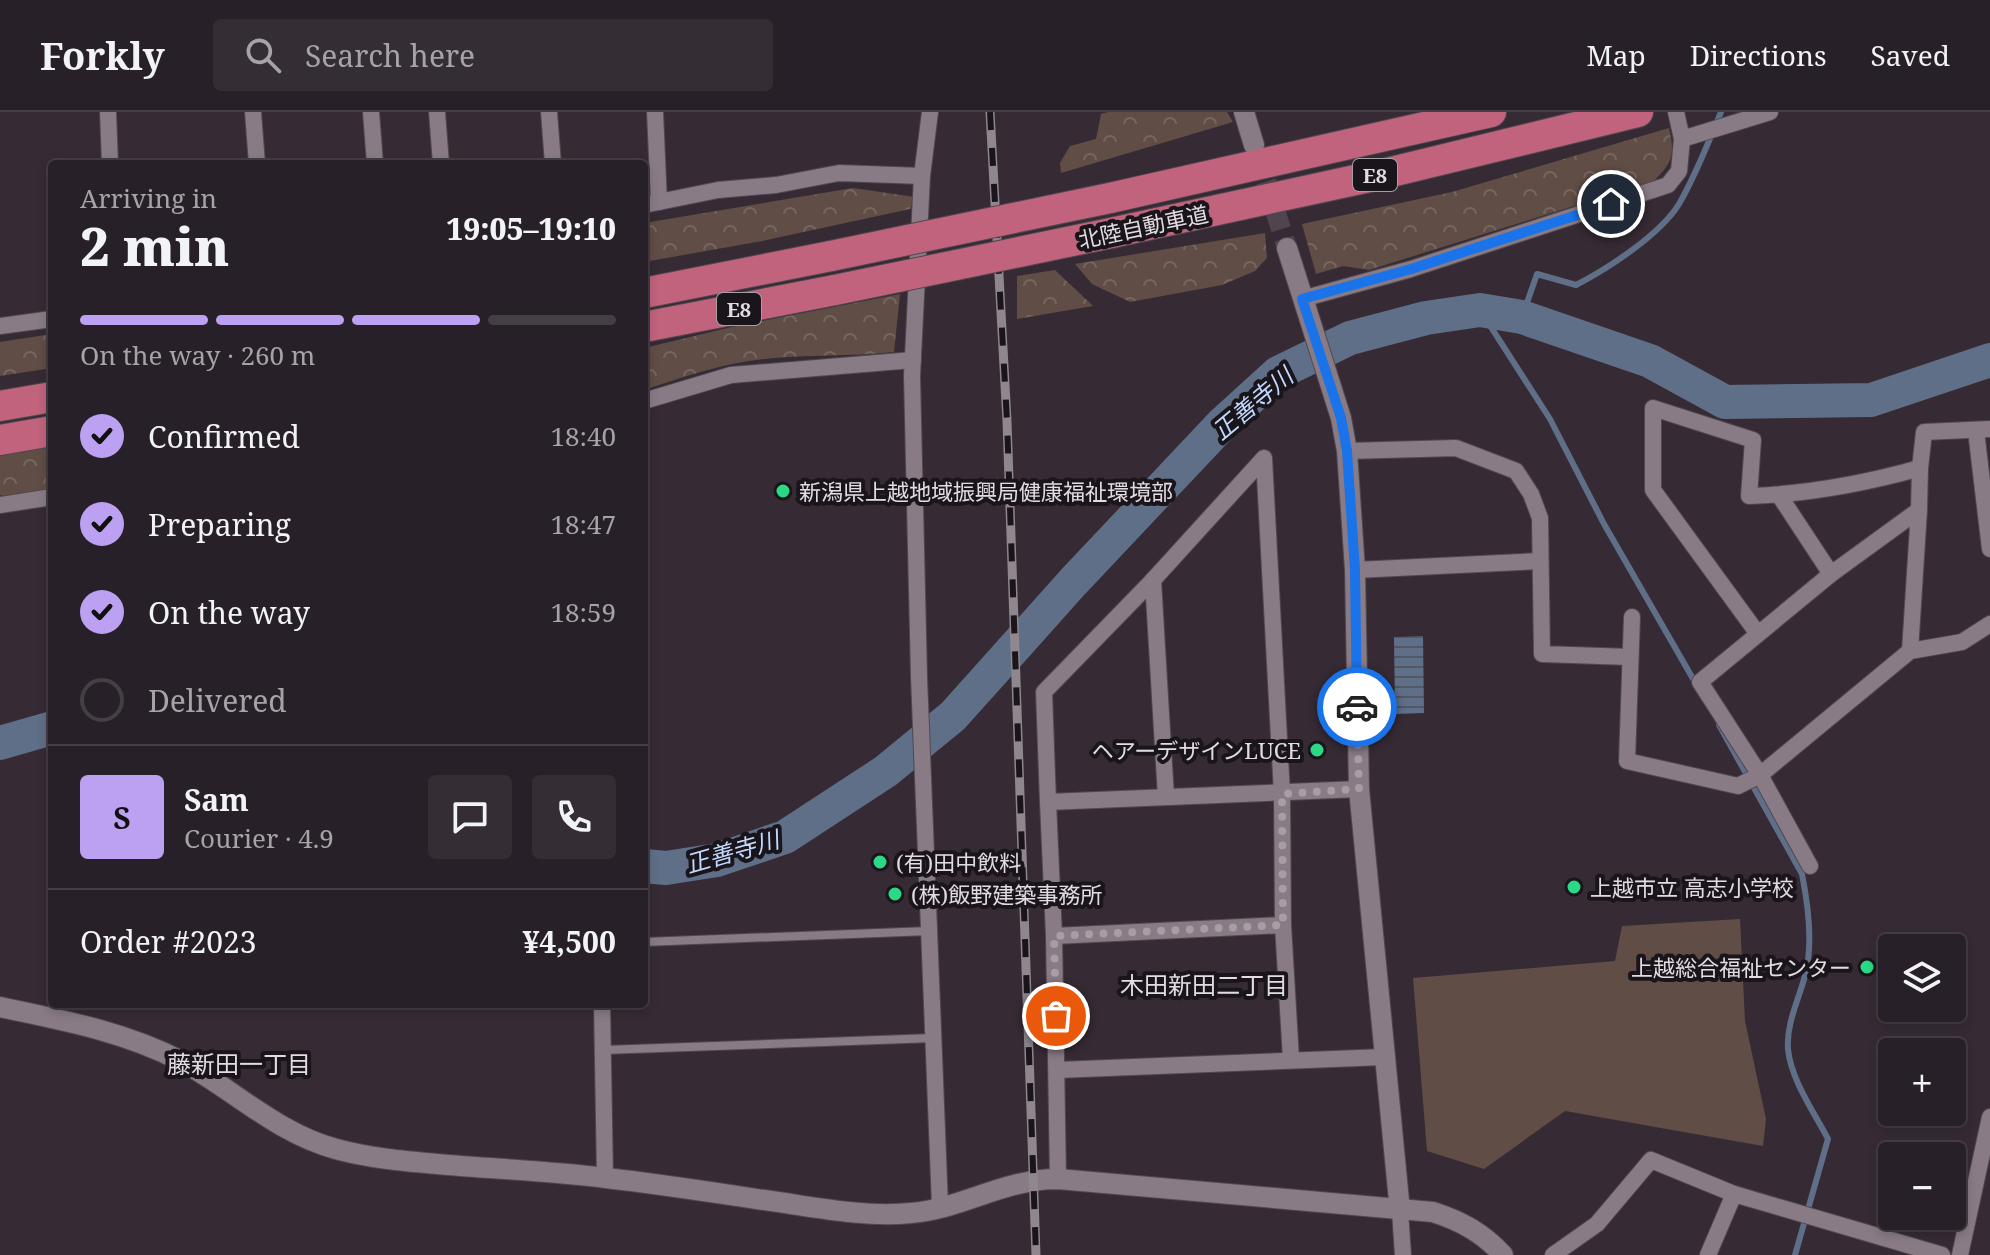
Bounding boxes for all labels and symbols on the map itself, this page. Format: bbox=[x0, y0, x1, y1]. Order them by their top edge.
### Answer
road number: E8 bbox=[1353, 159, 1397, 191]
pin bbox=[1577, 170, 1645, 238]
street label: 北陸自動車道 bbox=[1075, 198, 1211, 254]
road number: E8 bbox=[717, 293, 761, 325]
water label: 正善寺川 bbox=[1205, 358, 1302, 446]
place label: 新潟県上越地域振興局健康福祉環境部 bbox=[799, 476, 1173, 506]
marker: 新潟県上越地域振興局健康福祉環境部 bbox=[774, 482, 792, 500]
courier bbox=[1317, 667, 1397, 747]
place label: ヘアーデザインLUCE bbox=[1092, 735, 1301, 765]
marker: ヘアーデザインLUCE bbox=[1308, 741, 1326, 759]
water label: 正善寺川 bbox=[681, 821, 786, 880]
place label: (有)田中飲料 bbox=[896, 847, 1021, 877]
marker: (有)田中飲料 bbox=[871, 853, 889, 871]
place label: 上越市立 高志小学校 bbox=[1590, 872, 1794, 902]
marker: 上越市立 高志小学校 bbox=[1565, 878, 1583, 896]
place label: (株)飯野建築事務所 bbox=[911, 879, 1102, 909]
marker: (株)飯野建築事務所 bbox=[886, 885, 904, 903]
place label: 上越総合福祉センター bbox=[1631, 952, 1851, 982]
marker: 上越総合福祉センター bbox=[1858, 958, 1876, 976]
district label: 木田新田二丁目 bbox=[1120, 968, 1288, 1001]
pin bbox=[1022, 982, 1090, 1050]
district label: 藤新田一丁目 bbox=[167, 1047, 311, 1080]

